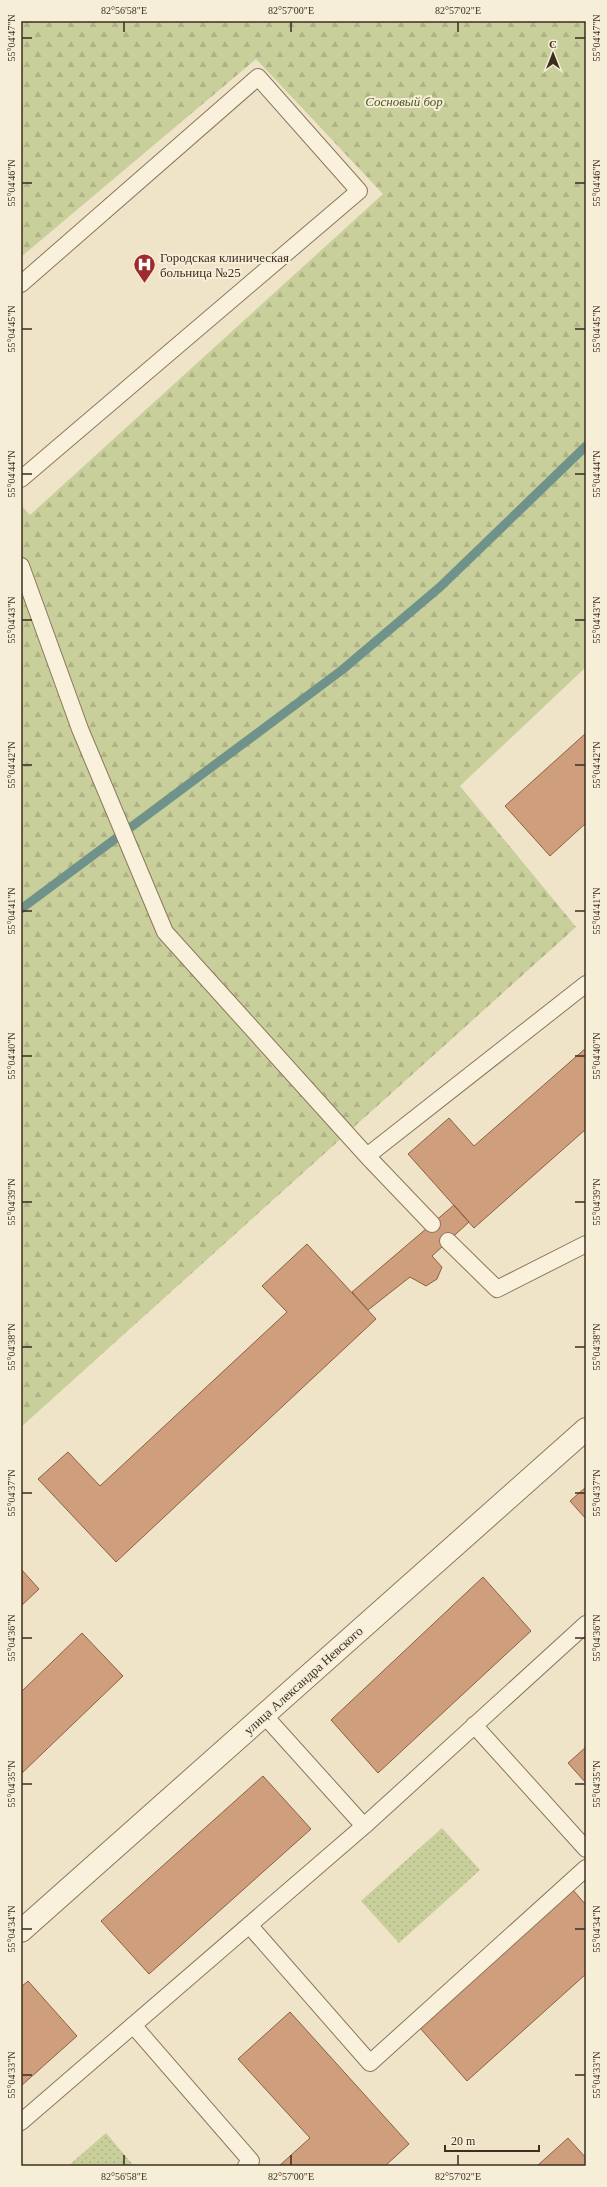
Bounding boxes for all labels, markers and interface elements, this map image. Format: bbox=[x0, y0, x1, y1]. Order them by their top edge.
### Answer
text: 82°56'58"E bbox=[101, 5, 147, 16]
text: 82°57'00"E bbox=[268, 5, 314, 16]
text: 82°57'02"E bbox=[435, 5, 481, 16]
text: 55°04'47"N bbox=[6, 14, 17, 62]
text: 55°04'47"N bbox=[591, 14, 602, 62]
north arrow bbox=[533, 34, 573, 74]
text: С bbox=[549, 38, 557, 50]
park label: Сосновый бор bbox=[365, 94, 443, 109]
text: 55°04'46"N bbox=[6, 159, 17, 207]
text: 55°04'46"N bbox=[591, 159, 602, 207]
place label: Городская клиническая больница №25 bbox=[160, 250, 289, 280]
hospital icon: Городская клиническая больница №25 bbox=[132, 251, 158, 284]
text: 55°04'45"N bbox=[6, 305, 17, 353]
text: 55°04'45"N bbox=[591, 305, 602, 353]
text: 55°04'44"N bbox=[6, 450, 17, 498]
text: 55°04'44"N bbox=[591, 450, 602, 498]
text: 55°04'43"N bbox=[6, 596, 17, 644]
text: 55°04'43"N bbox=[591, 596, 602, 644]
text: 55°04'42"N bbox=[6, 741, 17, 789]
text: 55°04'42"N bbox=[591, 741, 602, 789]
text: 55°04'41"N bbox=[6, 887, 17, 935]
text: 55°04'41"N bbox=[591, 887, 602, 935]
text: 55°04'40"N bbox=[6, 1032, 17, 1080]
text: 55°04'40"N bbox=[591, 1032, 602, 1080]
text: 55°04'39"N bbox=[6, 1178, 17, 1226]
text: 55°04'39"N bbox=[591, 1178, 602, 1226]
text: 55°04'38"N bbox=[6, 1323, 17, 1371]
text: 55°04'38"N bbox=[591, 1323, 602, 1371]
text: 55°04'37"N bbox=[6, 1469, 17, 1517]
text: 55°04'37"N bbox=[591, 1469, 602, 1517]
text: 55°04'36"N bbox=[6, 1614, 17, 1662]
text: 55°04'36"N bbox=[591, 1614, 602, 1662]
street label: улица Александра Невского bbox=[241, 1623, 366, 1738]
text: 55°04'35"N bbox=[6, 1760, 17, 1808]
text: 55°04'35"N bbox=[591, 1760, 602, 1808]
text: 55°04'34"N bbox=[6, 1905, 17, 1953]
text: 55°04'34"N bbox=[591, 1905, 602, 1953]
text: 55°04'33"N bbox=[6, 2051, 17, 2099]
text: 55°04'33"N bbox=[591, 2051, 602, 2099]
scale bar bbox=[445, 2127, 539, 2153]
text: 20 m bbox=[451, 2134, 476, 2148]
text: 82°56'58"E bbox=[101, 2171, 147, 2182]
text: 82°57'00"E bbox=[268, 2171, 314, 2182]
text: 82°57'02"E bbox=[435, 2171, 481, 2182]

